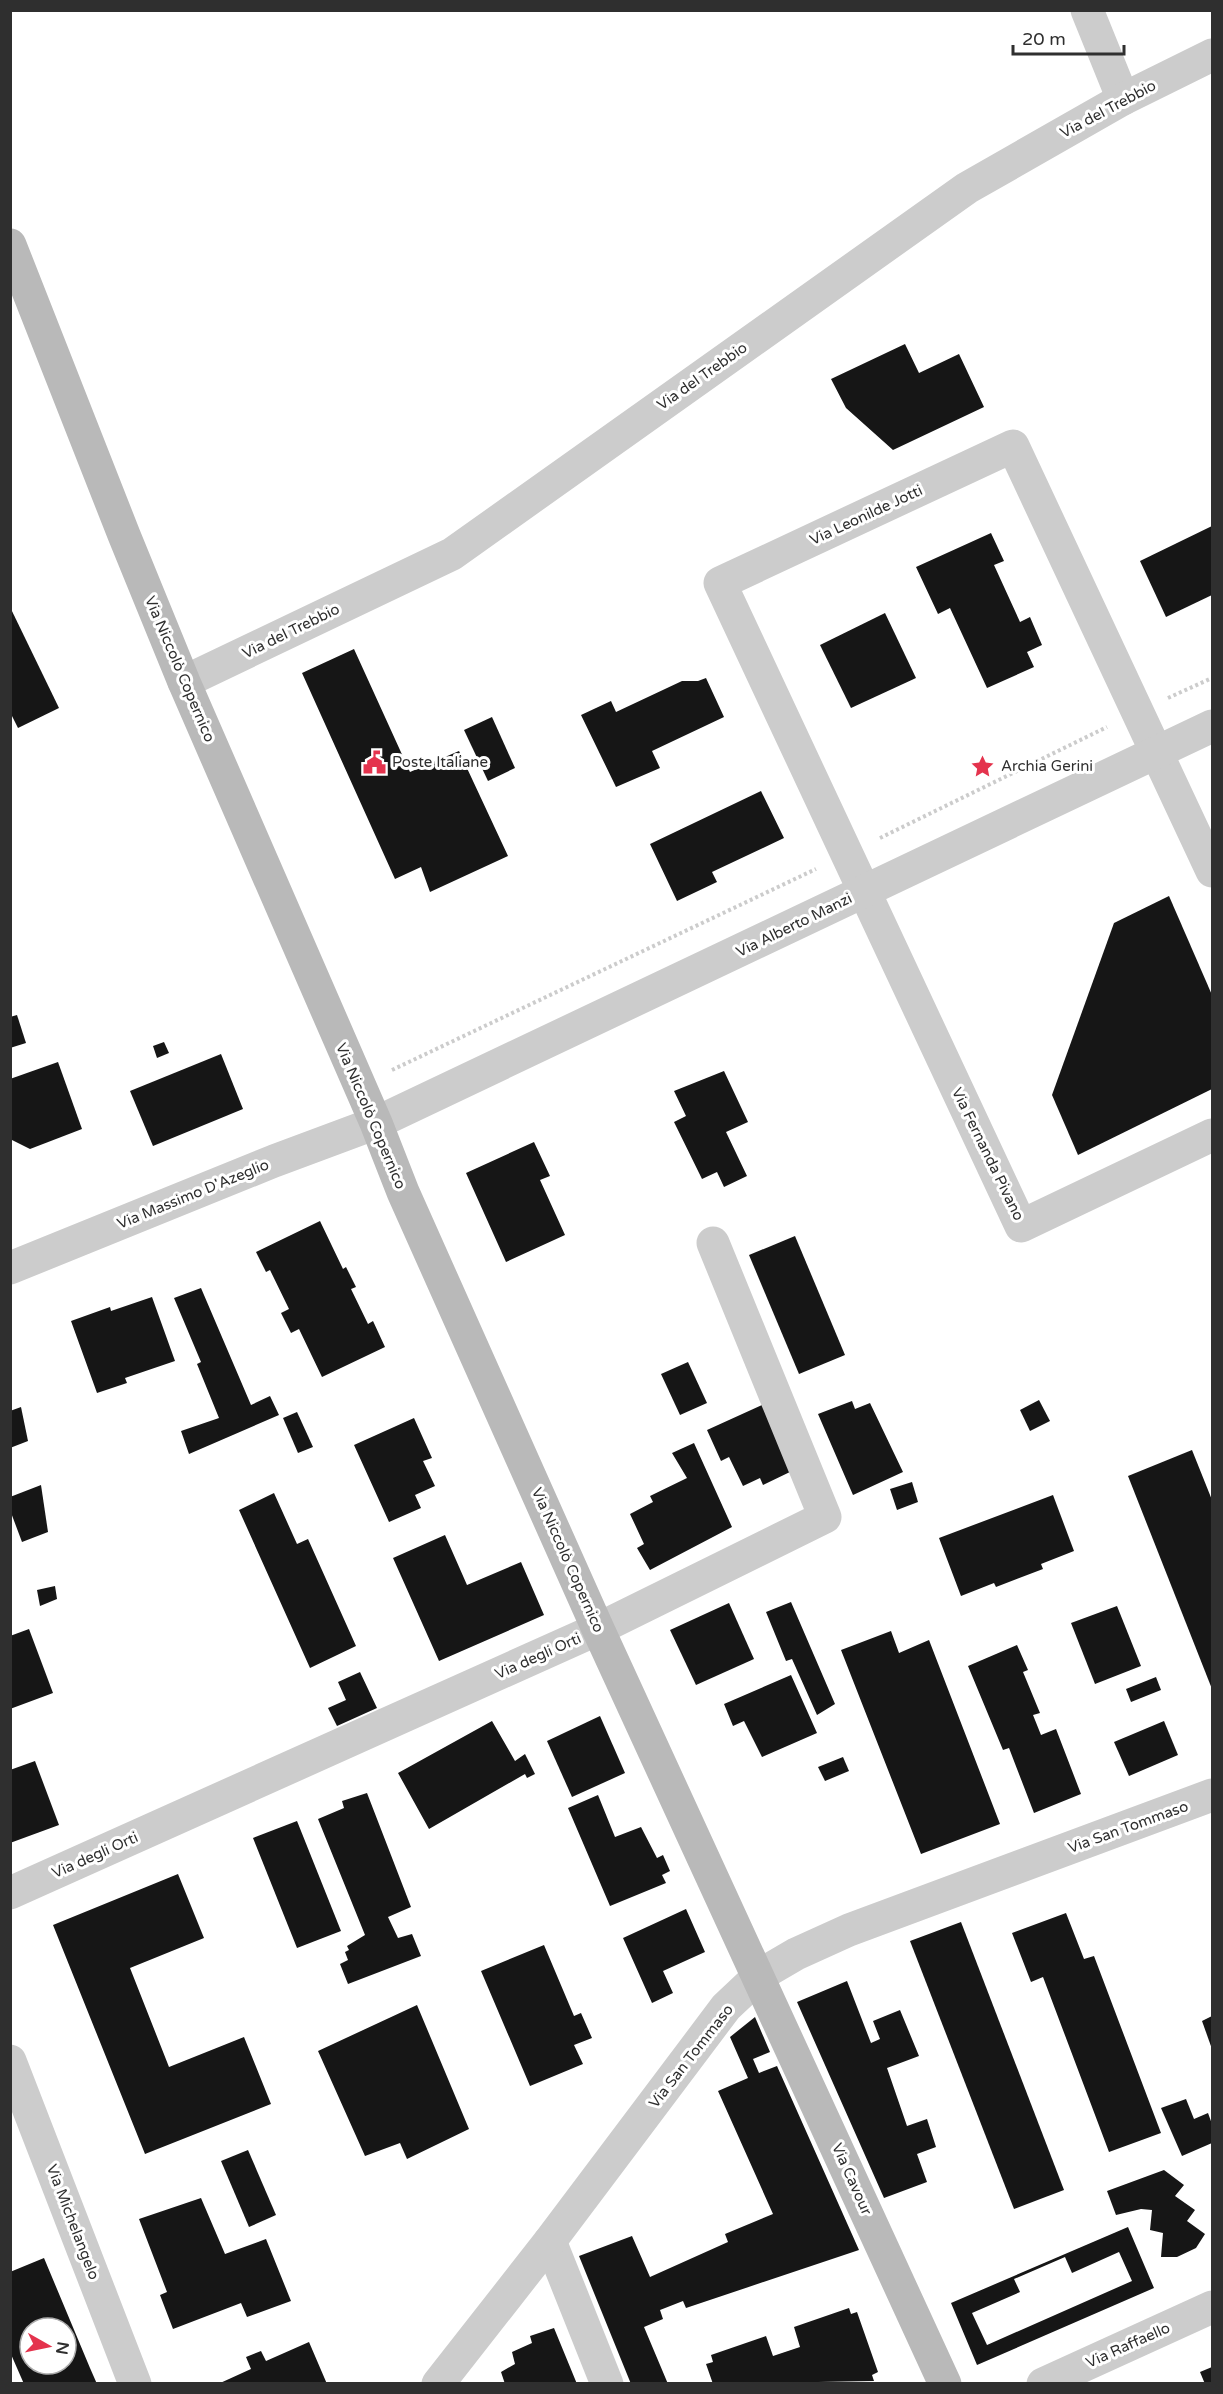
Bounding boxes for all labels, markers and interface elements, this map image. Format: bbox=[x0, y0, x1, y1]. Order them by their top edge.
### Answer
scale bar bbox=[1013, 18, 1124, 56]
text: 20 m bbox=[1022, 28, 1066, 50]
street label: Via del Trebbio bbox=[1057, 76, 1159, 142]
street label: Via del Trebbio bbox=[653, 338, 751, 414]
street label: Via Leonilde Jotti bbox=[807, 481, 925, 549]
street label: Via Niccolò Copernico bbox=[141, 593, 219, 745]
street label: Via del Trebbio bbox=[239, 600, 343, 662]
public building icon: Poste Italiane bbox=[361, 749, 387, 775]
place label: Poste Italiane bbox=[392, 753, 488, 771]
place icon: Archia Gerini bbox=[970, 753, 996, 779]
place label: Archia Gerini bbox=[1001, 757, 1093, 775]
street label: Via Alberto Manzi bbox=[733, 889, 855, 961]
street label: Via Niccolò Copernico bbox=[332, 1040, 410, 1192]
street label: Via Fernanda Pivano bbox=[948, 1085, 1028, 1223]
street label: Via Massimo D'Azeglio bbox=[115, 1155, 271, 1233]
street label: Via Niccolò Copernico bbox=[528, 1485, 608, 1635]
street label: Via degli Orti bbox=[492, 1629, 584, 1683]
street label: Via San Tommaso bbox=[1065, 1797, 1191, 1857]
street label: Via degli Orti bbox=[49, 1828, 141, 1882]
street label: Via San Tommaso bbox=[645, 2001, 737, 2111]
street label: Via Cavour bbox=[828, 2140, 876, 2218]
street label: Via Michelangelo bbox=[43, 2162, 103, 2282]
north arrow bbox=[18, 2316, 78, 2376]
street label: Via Raffaello bbox=[1083, 2318, 1173, 2372]
text: N bbox=[51, 2340, 73, 2356]

